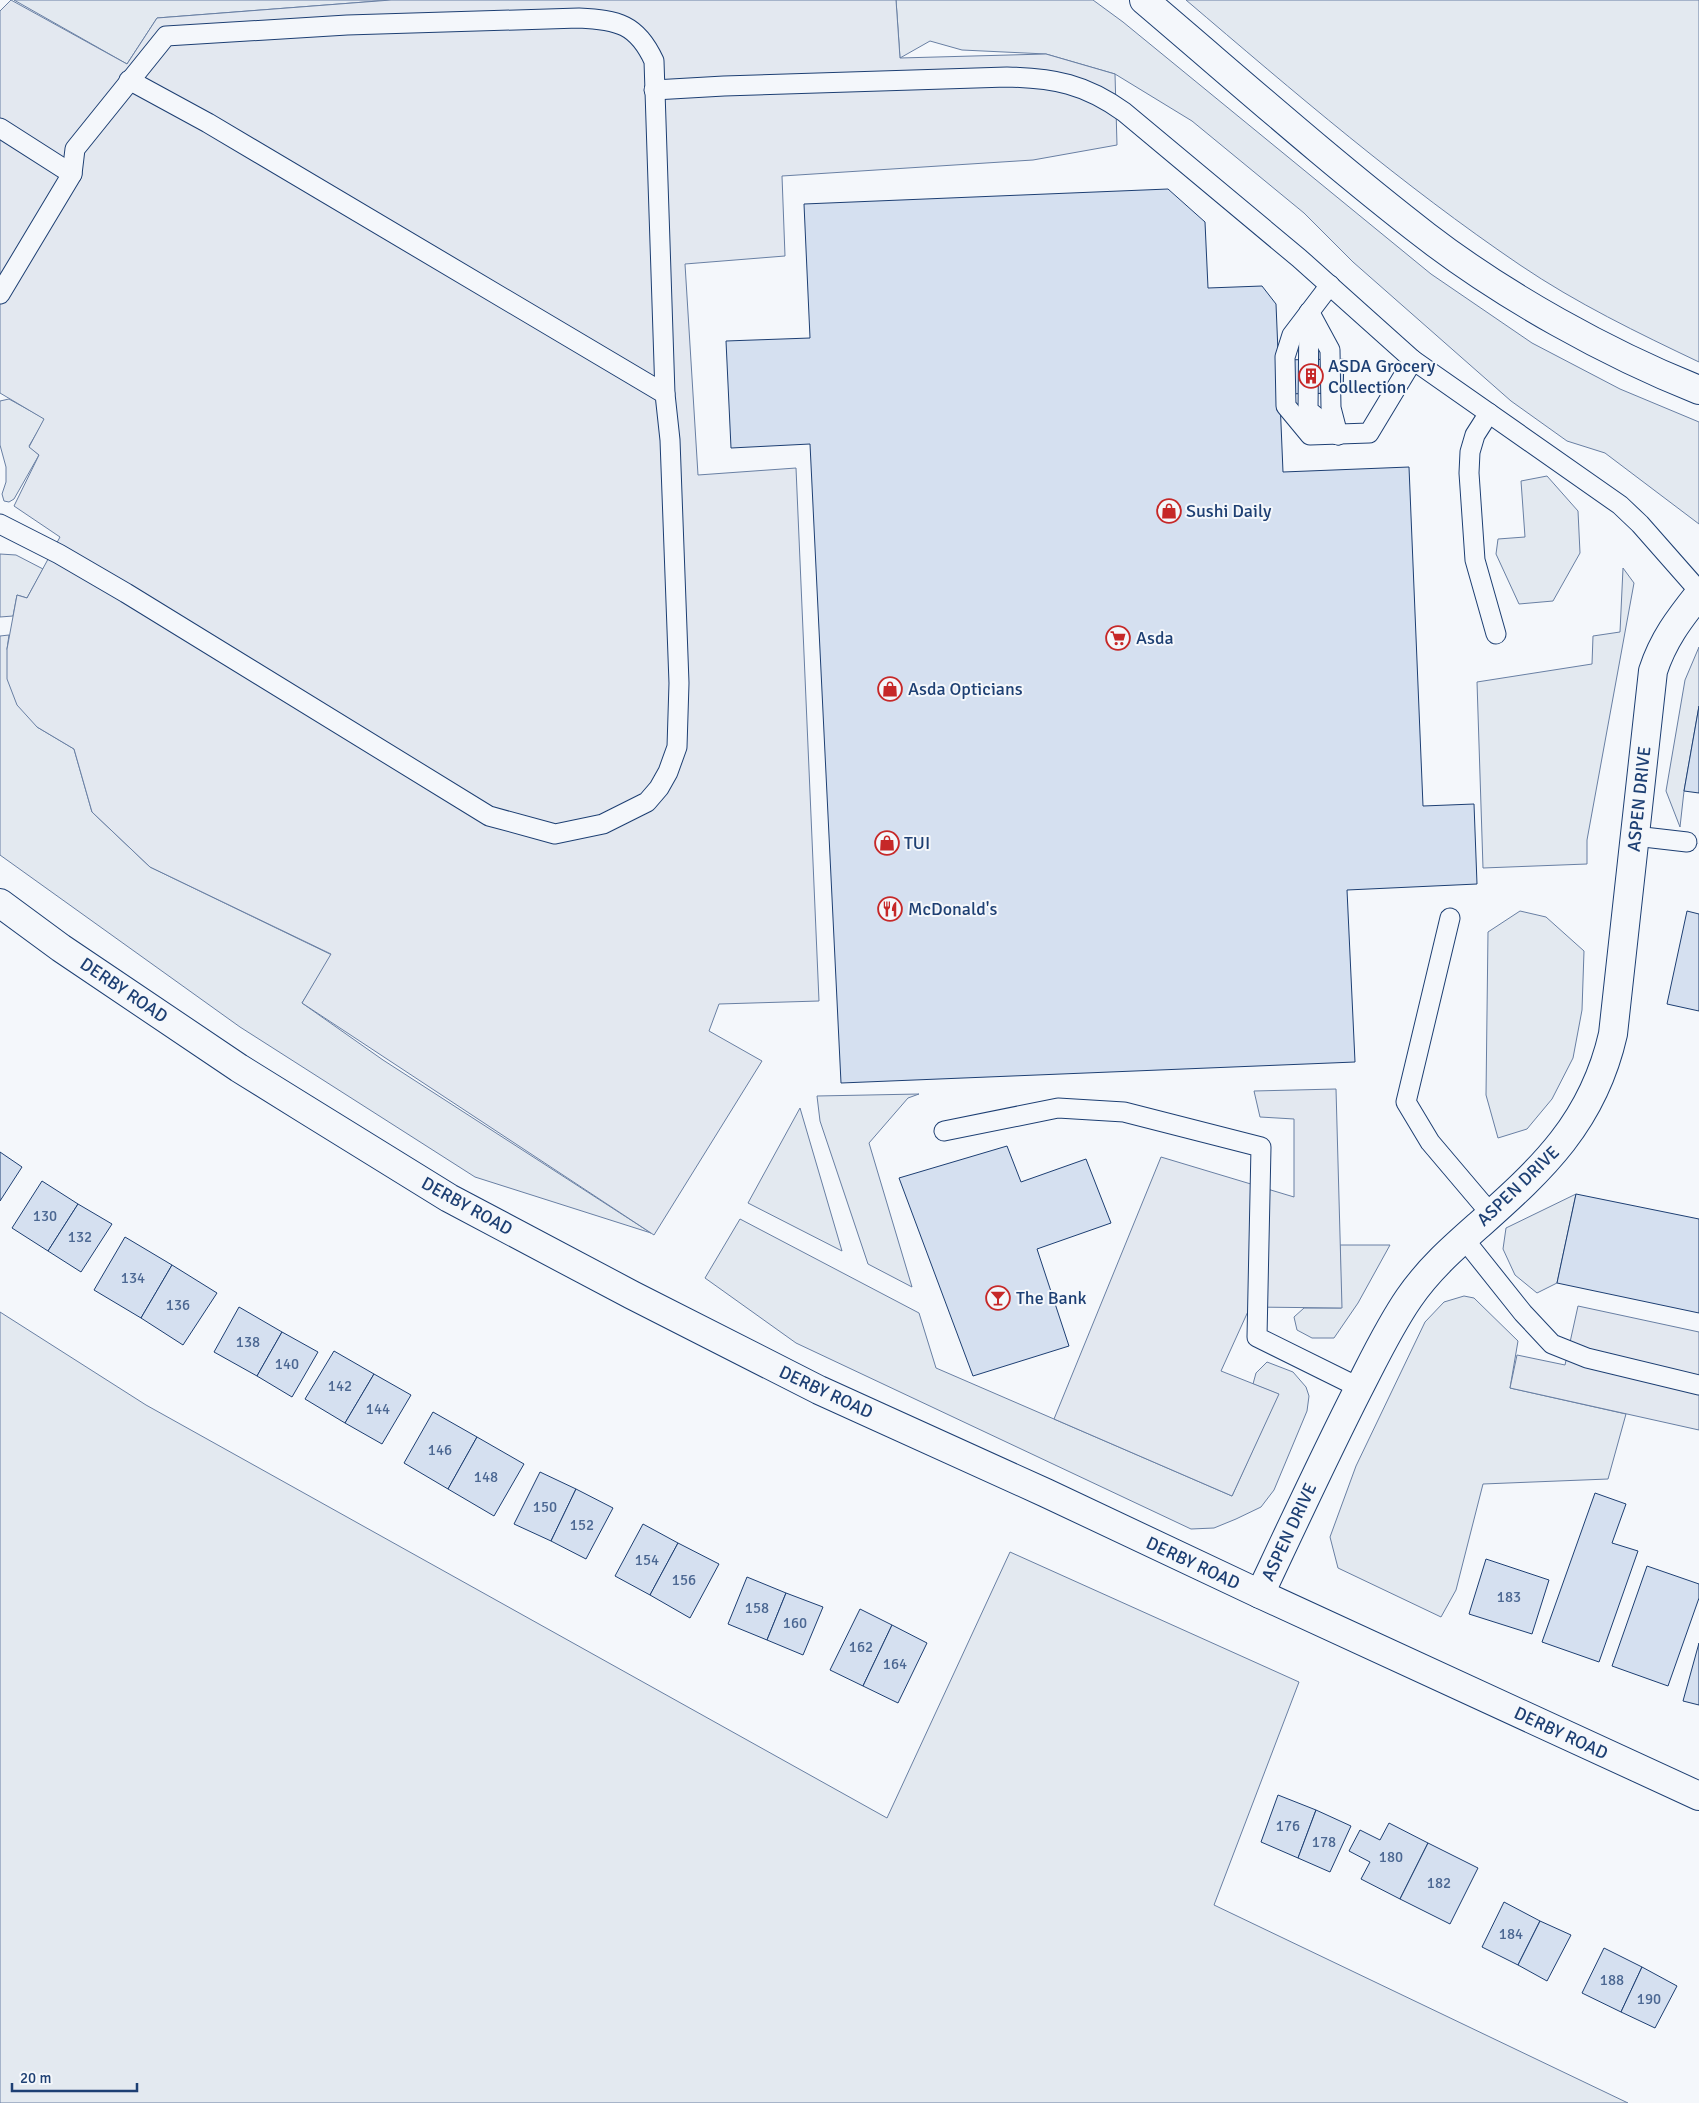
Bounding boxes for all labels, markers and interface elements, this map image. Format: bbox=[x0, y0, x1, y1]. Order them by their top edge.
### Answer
place label: ASDA Grocery Collection bbox=[1328, 355, 1436, 398]
building icon: ASDA Grocery Collection bbox=[1298, 363, 1324, 389]
shop icon: Sushi Daily bbox=[1156, 498, 1182, 524]
place label: Sushi Daily bbox=[1186, 500, 1272, 522]
supermarket icon: Asda bbox=[1105, 625, 1131, 651]
place label: Asda bbox=[1136, 627, 1174, 649]
shop icon: Asda Opticians bbox=[877, 676, 903, 702]
place label: Asda Opticians bbox=[908, 678, 1023, 700]
street label: ASPEN DRIVE bbox=[1623, 745, 1655, 853]
shop icon: TUI bbox=[874, 830, 900, 856]
place label: TUI bbox=[904, 832, 930, 854]
restaurant icon: McDonald's bbox=[877, 896, 903, 922]
place label: McDonald's bbox=[908, 898, 997, 920]
street label: DERBY ROAD bbox=[76, 953, 172, 1027]
street label: ASPEN DRIVE bbox=[1472, 1141, 1564, 1231]
street label: DERBY ROAD bbox=[418, 1172, 516, 1240]
house number: 130 bbox=[33, 1207, 57, 1225]
house number: 132 bbox=[68, 1228, 92, 1246]
house number: 134 bbox=[121, 1269, 145, 1287]
bar icon: The Bank bbox=[985, 1285, 1011, 1311]
place label: The Bank bbox=[1016, 1287, 1087, 1309]
house number: 136 bbox=[166, 1296, 190, 1314]
house number: 138 bbox=[236, 1333, 260, 1351]
house number: 140 bbox=[275, 1355, 299, 1373]
street label: DERBY ROAD bbox=[776, 1361, 876, 1423]
house number: 142 bbox=[328, 1377, 352, 1395]
house number: 144 bbox=[366, 1400, 390, 1418]
house number: 146 bbox=[428, 1441, 452, 1459]
house number: 148 bbox=[474, 1468, 498, 1486]
street label: ASPEN DRIVE bbox=[1257, 1479, 1321, 1585]
house number: 150 bbox=[533, 1498, 557, 1516]
house number: 152 bbox=[570, 1516, 594, 1534]
street label: DERBY ROAD bbox=[1143, 1532, 1243, 1594]
house number: 154 bbox=[635, 1551, 659, 1569]
house number: 156 bbox=[672, 1571, 696, 1589]
house number: 183 bbox=[1497, 1588, 1521, 1606]
house number: 158 bbox=[745, 1599, 769, 1617]
house number: 160 bbox=[783, 1614, 807, 1632]
house number: 162 bbox=[849, 1638, 873, 1656]
house number: 164 bbox=[883, 1655, 907, 1673]
street label: DERBY ROAD bbox=[1511, 1702, 1611, 1764]
house number: 176 bbox=[1276, 1817, 1300, 1835]
house number: 178 bbox=[1312, 1833, 1336, 1851]
house number: 180 bbox=[1379, 1848, 1403, 1866]
house number: 182 bbox=[1427, 1874, 1451, 1892]
house number: 184 bbox=[1499, 1925, 1523, 1943]
house number: 188 bbox=[1600, 1971, 1624, 1989]
house number: 190 bbox=[1637, 1990, 1661, 2008]
scale bar bbox=[12, 2060, 138, 2092]
text: 20 m bbox=[20, 2069, 51, 2087]

